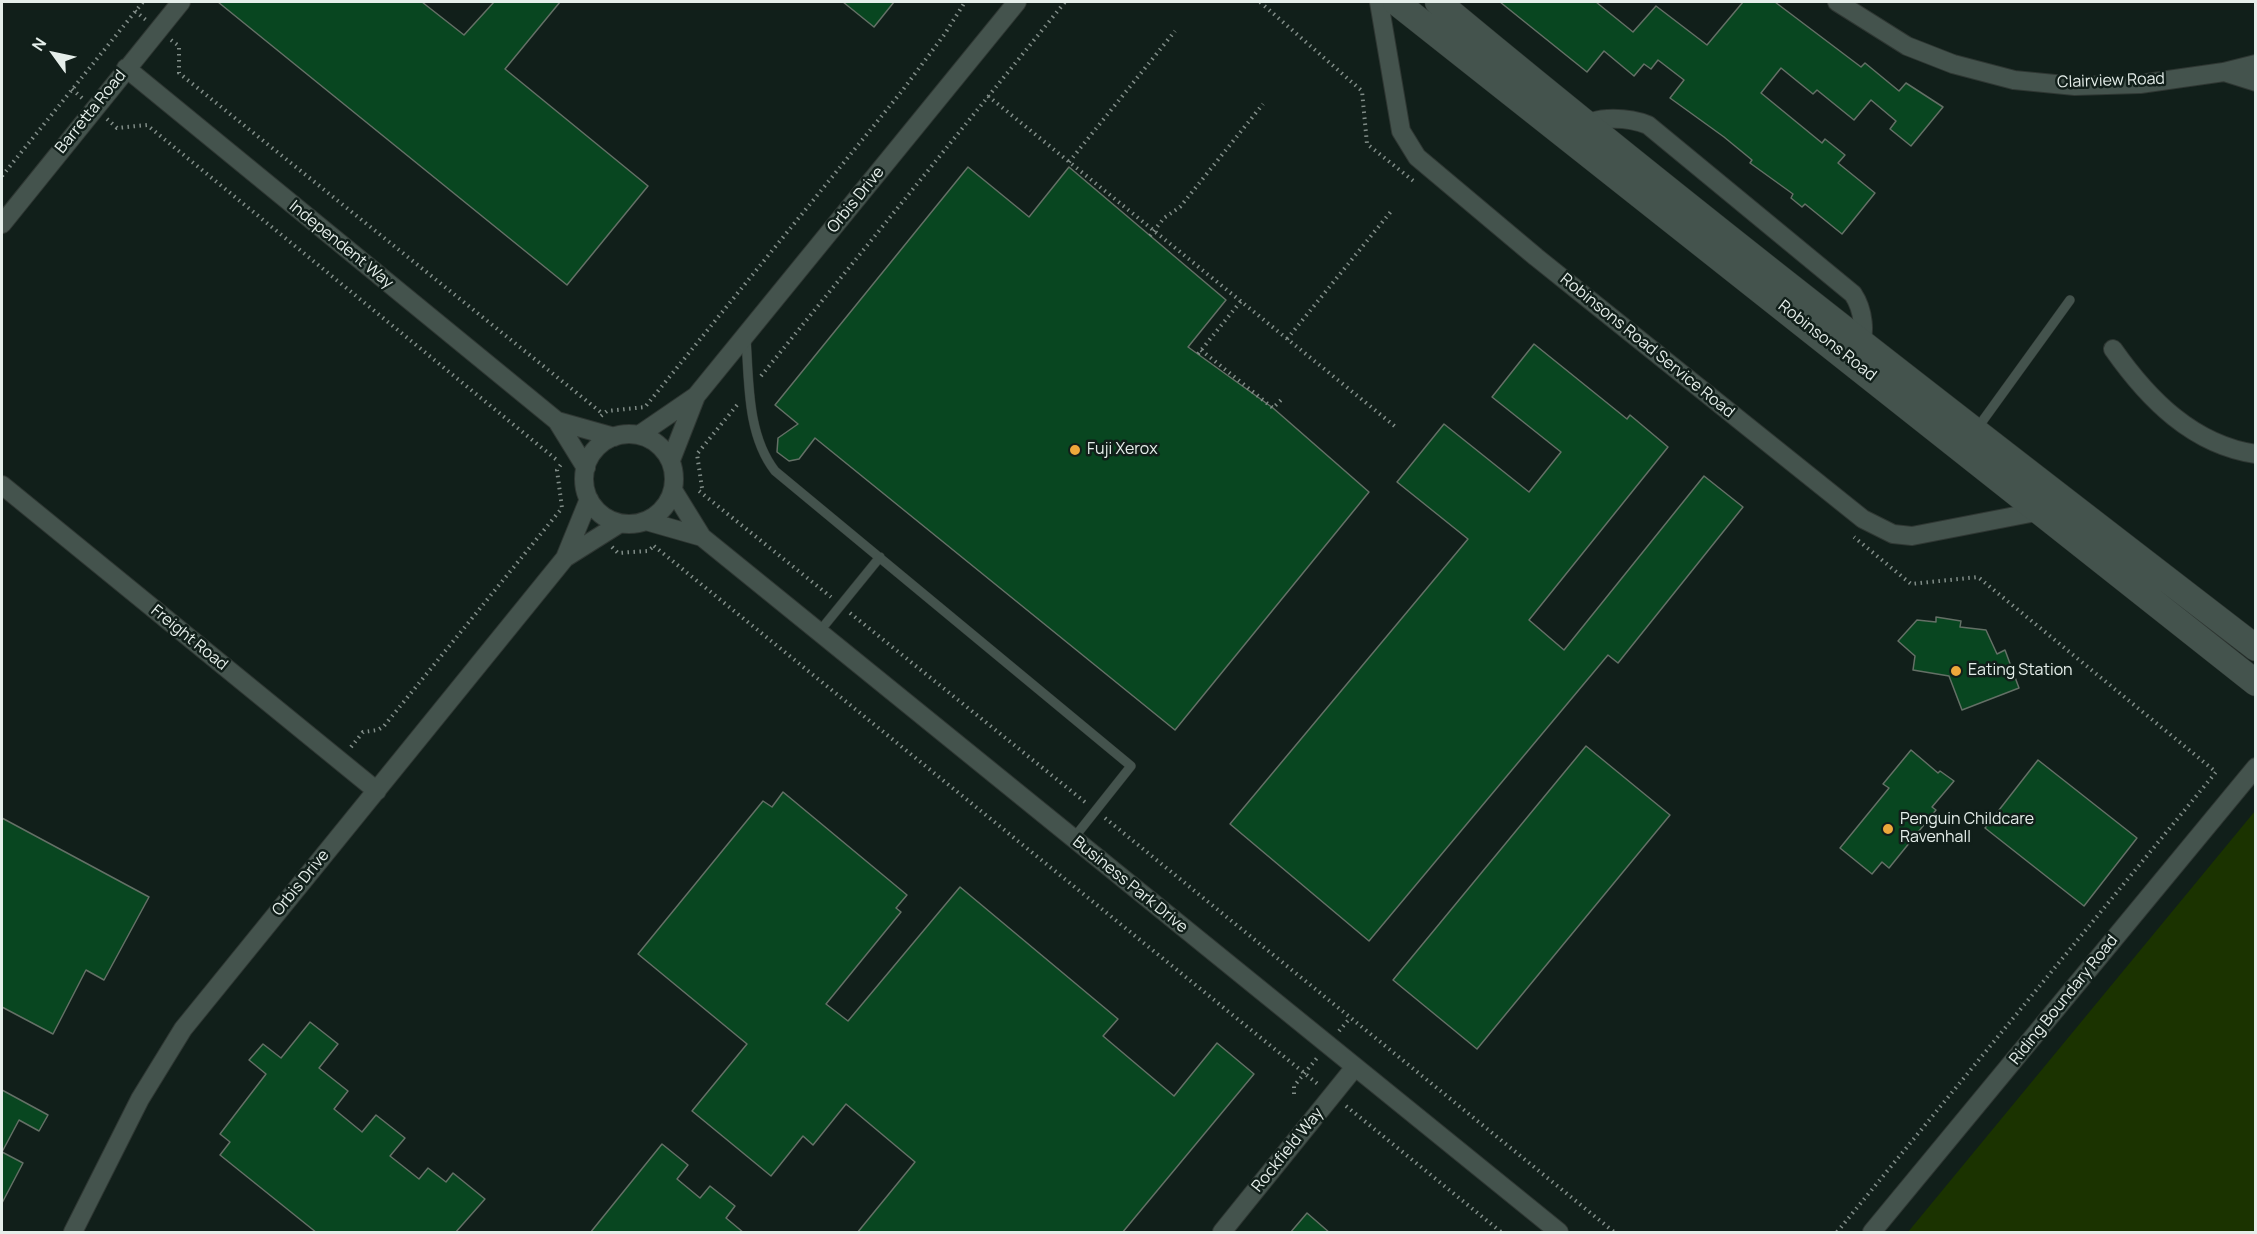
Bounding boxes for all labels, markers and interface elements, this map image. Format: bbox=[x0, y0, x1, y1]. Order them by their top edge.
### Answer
north arrow bbox=[24, 24, 84, 84]
text: N bbox=[27, 33, 51, 55]
street label: Barretta Road bbox=[52, 67, 130, 157]
street label: Clairview Road bbox=[2057, 70, 2165, 92]
street label: Orbis Drive bbox=[824, 163, 888, 237]
street label: Independent Way bbox=[285, 197, 397, 293]
street label: Robinsons Road Service Road bbox=[1556, 270, 1738, 422]
street label: Robinsons Road bbox=[1774, 297, 1880, 385]
place label: Fuji Xerox bbox=[1087, 440, 1158, 460]
marker: Fuji Xerox bbox=[1068, 443, 1082, 457]
street label: Freight Road bbox=[147, 601, 231, 675]
place label: Eating Station bbox=[1968, 661, 2073, 681]
marker: Eating Station bbox=[1949, 664, 1963, 678]
place label: Penguin Childcare Ravenhall bbox=[1900, 810, 2034, 848]
marker: Penguin Childcare Ravenhall bbox=[1881, 822, 1895, 836]
street label: Business Park Drive bbox=[1068, 833, 1192, 937]
street label: Orbis Drive bbox=[269, 846, 333, 920]
street label: Riding Boundary Road bbox=[2006, 931, 2122, 1069]
street label: Rockfield Way bbox=[1248, 1104, 1328, 1196]

